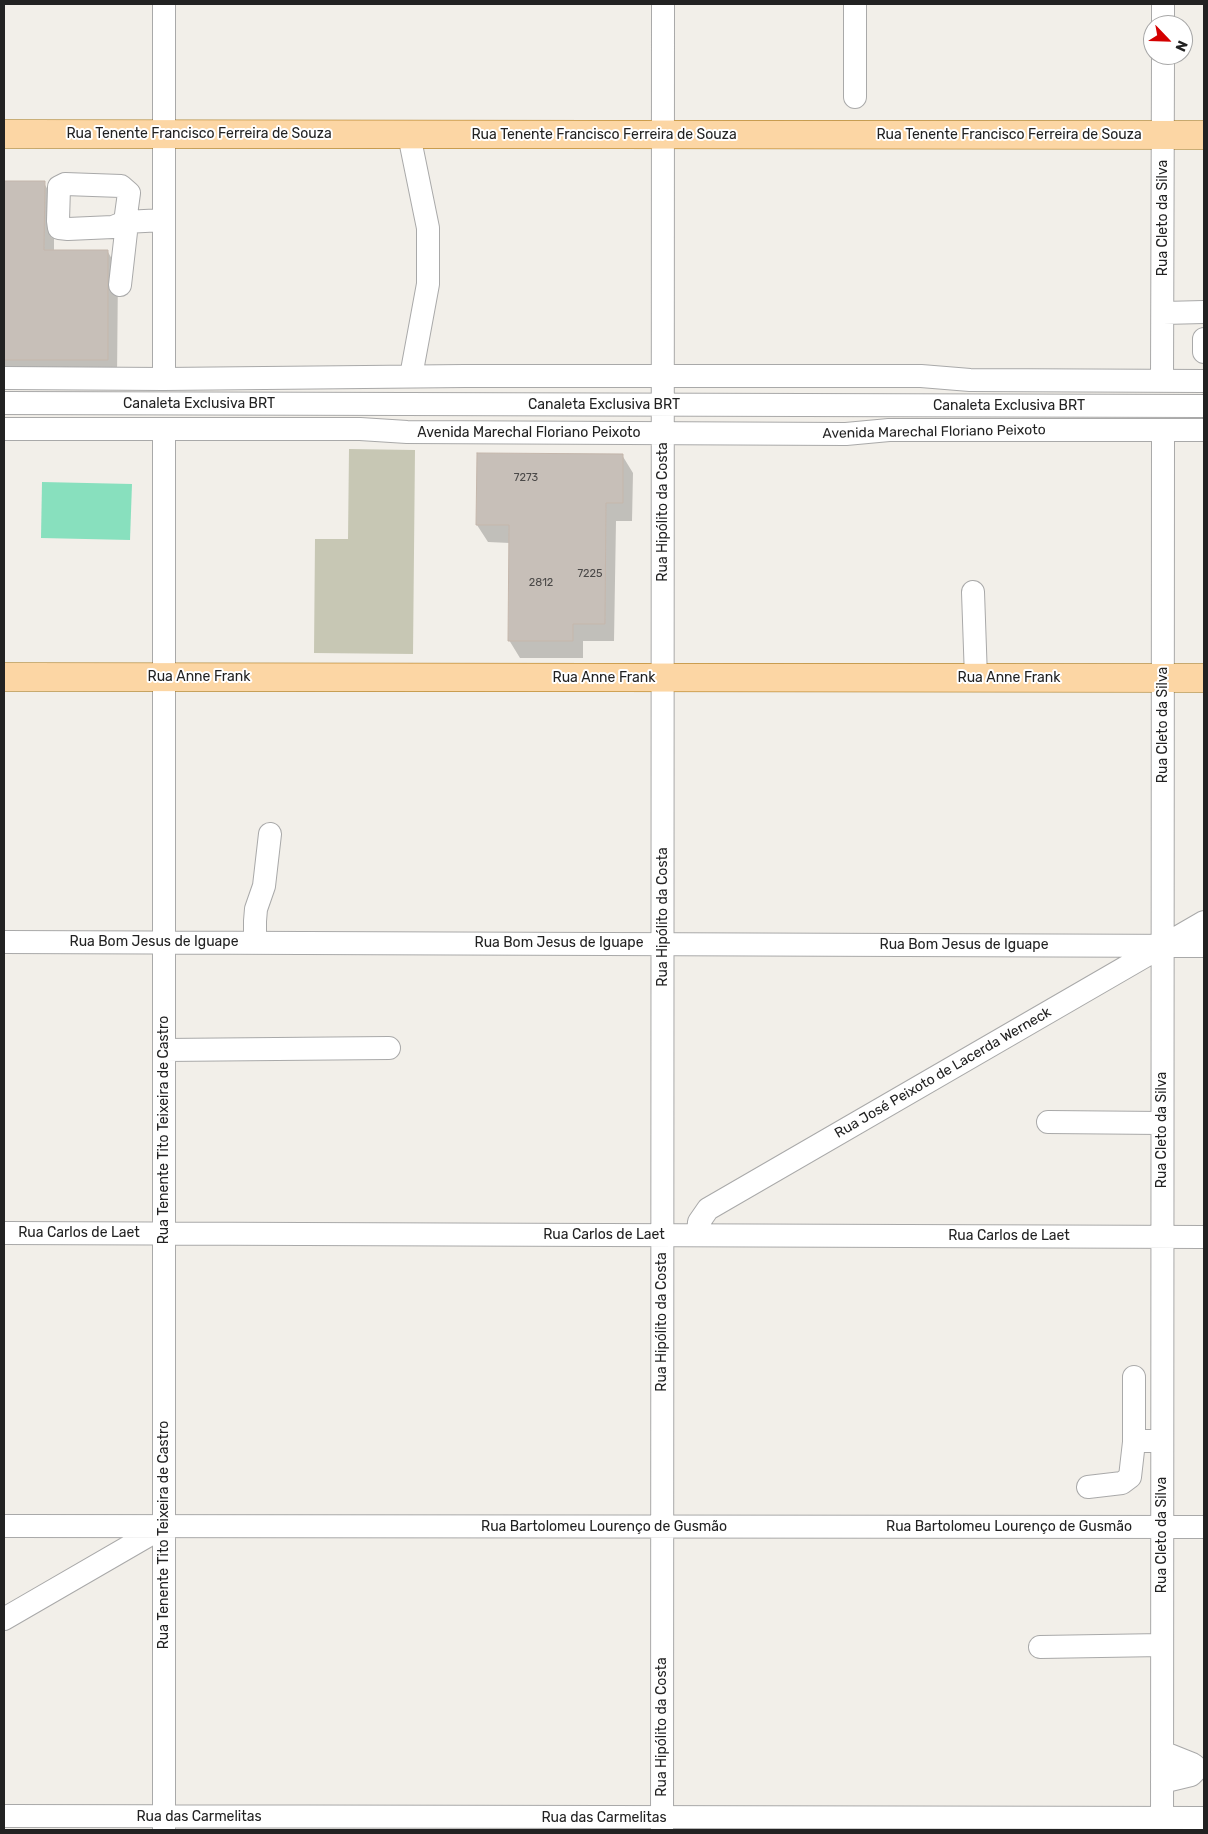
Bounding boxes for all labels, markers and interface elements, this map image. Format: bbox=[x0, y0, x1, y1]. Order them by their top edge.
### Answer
north arrow bbox=[1143, 15, 1193, 65]
text: N bbox=[1171, 38, 1191, 54]
street label: Rua Tenente Francisco Ferreira de Souza bbox=[66, 126, 332, 142]
street label: Rua Tenente Francisco Ferreira de Souza bbox=[471, 127, 737, 143]
street label: Rua Tenente Francisco Ferreira de Souza bbox=[876, 127, 1142, 143]
street label: Rua Cleto da Silva bbox=[1155, 160, 1171, 276]
street label: Canaleta Exclusiva BRT bbox=[123, 396, 275, 412]
street label: Canaleta Exclusiva BRT bbox=[528, 397, 680, 413]
street label: Canaleta Exclusiva BRT bbox=[933, 398, 1085, 414]
street label: Avenida Marechal Floriano Peixoto bbox=[822, 422, 1046, 442]
street label: Avenida Marechal Floriano Peixoto bbox=[417, 425, 641, 441]
street label: Rua Hipólito da Costa bbox=[655, 442, 671, 582]
house number: 7273 bbox=[514, 471, 538, 485]
house number: 7225 bbox=[577, 567, 603, 581]
house number: 2812 bbox=[529, 576, 553, 590]
street label: Rua Cleto da Silva bbox=[1155, 667, 1171, 783]
street label: Rua Anne Frank bbox=[148, 669, 250, 685]
street label: Rua Anne Frank bbox=[553, 670, 655, 686]
street label: Rua Anne Frank bbox=[958, 670, 1060, 686]
street label: Rua Hipólito da Costa bbox=[655, 847, 671, 987]
street label: Rua Bom Jesus de Iguape bbox=[70, 934, 238, 950]
street label: Rua Bom Jesus de Iguape bbox=[475, 935, 643, 951]
street label: Rua Bom Jesus de Iguape bbox=[880, 937, 1048, 953]
street label: Rua José Peixoto de Lacerda Werneck bbox=[832, 1004, 1054, 1142]
street label: Rua Tenente Tito Teixeira de Castro bbox=[156, 1016, 172, 1244]
street label: Rua Cleto da Silva bbox=[1154, 1072, 1170, 1188]
street label: Rua Carlos de Laet bbox=[18, 1225, 140, 1241]
street label: Rua Carlos de Laet bbox=[543, 1227, 665, 1243]
street label: Rua Carlos de Laet bbox=[948, 1228, 1070, 1244]
street label: Rua Hipólito da Costa bbox=[654, 1252, 670, 1392]
street label: Rua Tenente Tito Teixeira de Castro bbox=[156, 1421, 172, 1649]
street label: Rua Cleto da Silva bbox=[1154, 1477, 1170, 1593]
street label: Rua Bartolomeu Lourenço de Gusmão bbox=[481, 1519, 727, 1535]
street label: Rua Bartolomeu Lourenço de Gusmão bbox=[886, 1519, 1132, 1535]
street label: Rua Hipólito da Costa bbox=[654, 1657, 670, 1797]
street label: Rua das Carmelitas bbox=[136, 1809, 262, 1825]
street label: Rua das Carmelitas bbox=[541, 1810, 667, 1826]

